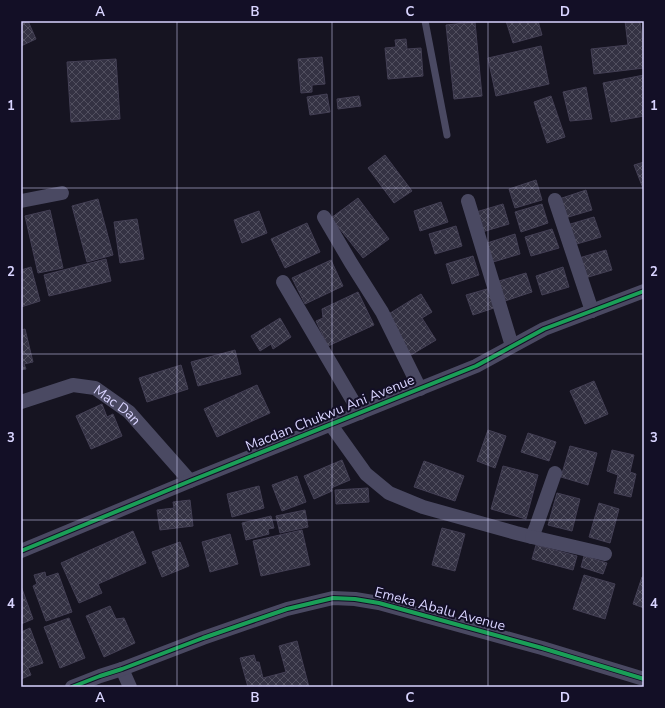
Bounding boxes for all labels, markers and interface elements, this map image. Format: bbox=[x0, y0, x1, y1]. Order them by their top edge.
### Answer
text: A bbox=[95, 3, 105, 21]
text: B bbox=[251, 3, 260, 21]
text: C bbox=[406, 3, 415, 21]
text: D bbox=[560, 3, 570, 21]
text: 1 bbox=[7, 97, 15, 115]
text: 1 bbox=[650, 97, 658, 115]
text: 2 bbox=[7, 263, 15, 281]
text: 2 bbox=[650, 263, 658, 281]
street label: Macdan Chukwu Ani Avenue bbox=[243, 370, 417, 456]
street label: Mac Dan bbox=[90, 381, 145, 429]
text: 3 bbox=[7, 429, 15, 447]
text: 3 bbox=[650, 429, 658, 447]
street label: Emeka Abalu Avenue bbox=[373, 582, 507, 636]
text: 4 bbox=[7, 595, 15, 613]
text: 4 bbox=[650, 595, 658, 613]
text: A bbox=[95, 689, 105, 707]
text: B bbox=[251, 689, 260, 707]
text: C bbox=[406, 689, 415, 707]
text: D bbox=[560, 689, 570, 707]

